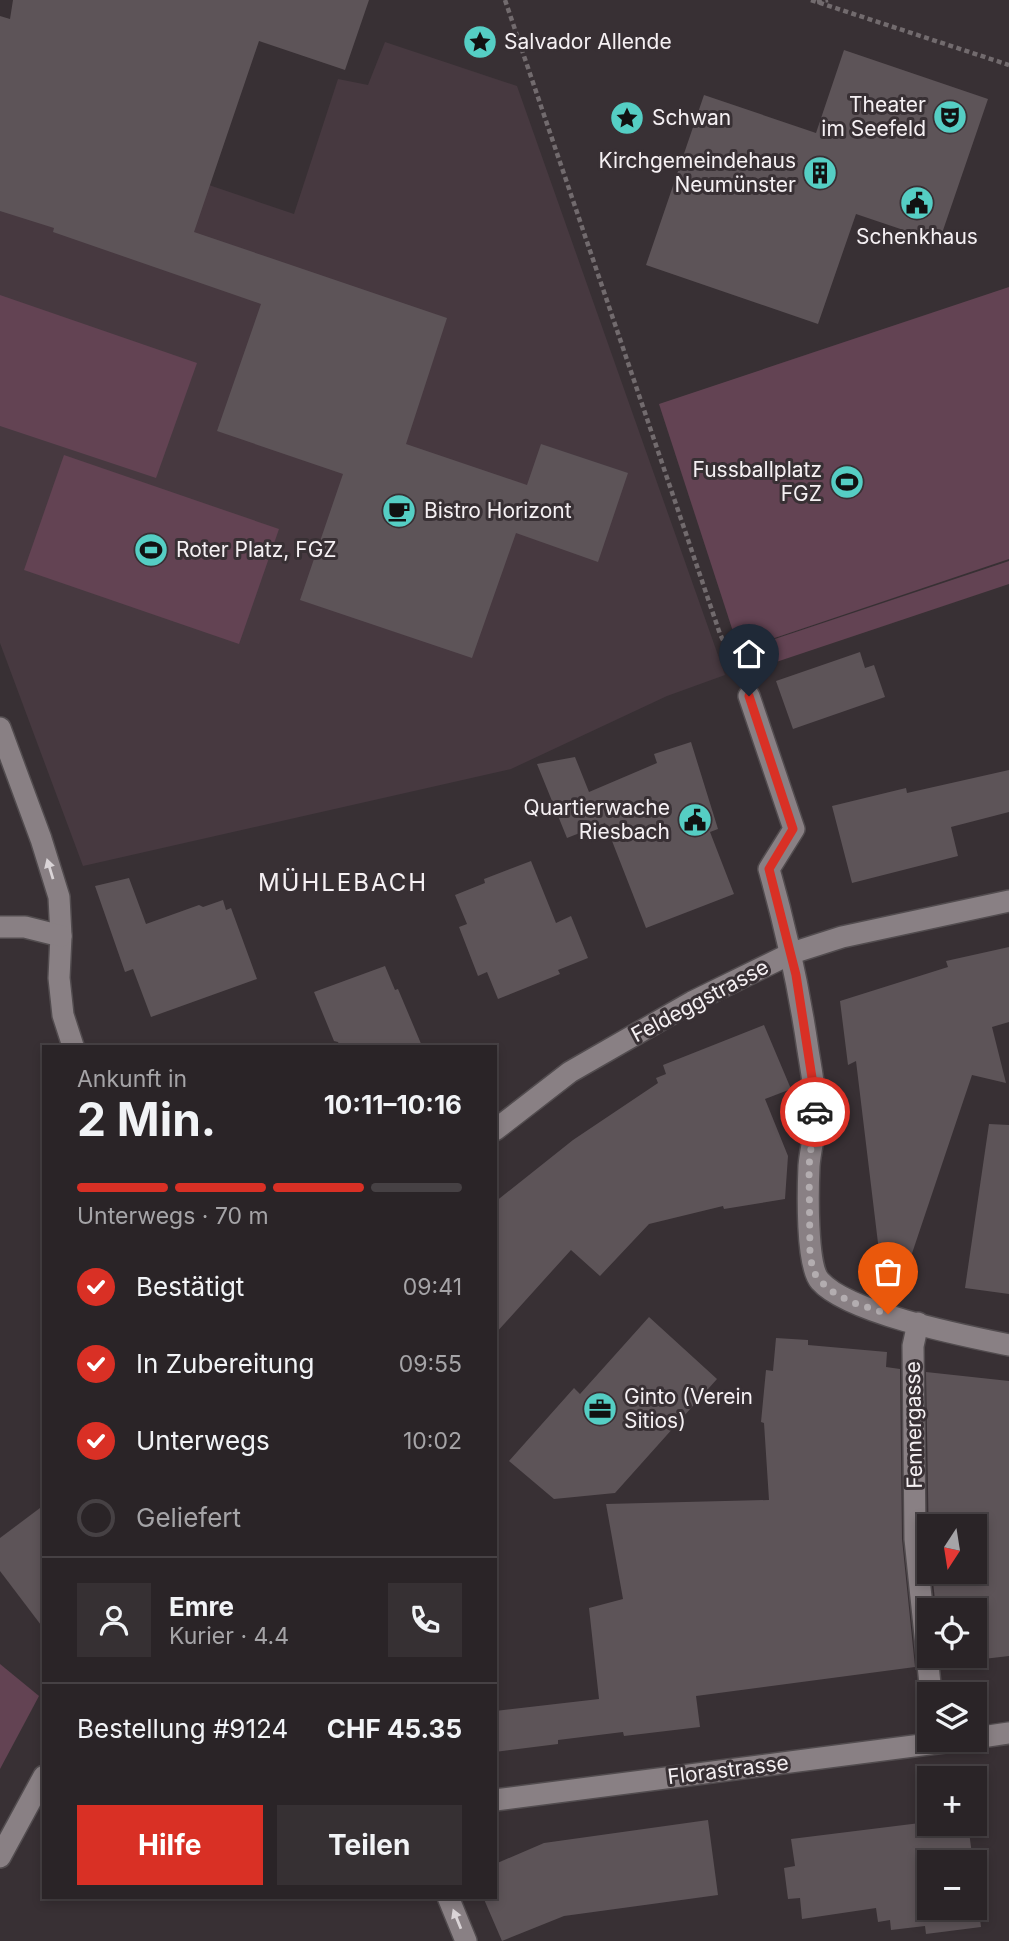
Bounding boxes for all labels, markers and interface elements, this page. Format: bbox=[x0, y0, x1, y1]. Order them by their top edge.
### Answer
place icon: Salvador Allende bbox=[461, 23, 499, 61]
place label: Salvador Allende bbox=[504, 29, 672, 54]
place label: Theater im Seefeld bbox=[821, 92, 926, 141]
theatre icon: Theater im Seefeld bbox=[931, 98, 969, 136]
place icon: Schwan bbox=[608, 99, 646, 137]
place label: Schwan bbox=[652, 105, 731, 130]
place label: Kirchgemeindehaus Neumünster bbox=[598, 148, 796, 197]
building icon: Kirchgemeindehaus Neumünster bbox=[801, 154, 839, 192]
public building icon: Schenkhaus bbox=[898, 184, 936, 222]
place label: Schenkhaus bbox=[856, 224, 978, 249]
place label: Fussballplatz FGZ bbox=[692, 457, 822, 506]
sports icon: Fussballplatz FGZ bbox=[828, 463, 866, 501]
cafe icon: Bistro Horizont bbox=[380, 492, 418, 530]
place label: Bistro Horizont bbox=[424, 498, 572, 523]
sports icon: Roter Platz, FGZ bbox=[132, 531, 170, 569]
place label: Roter Platz, FGZ bbox=[176, 537, 337, 562]
pin bbox=[719, 624, 779, 696]
icon: home bbox=[730, 635, 768, 673]
place label: Quartierwache Riesbach bbox=[524, 795, 670, 844]
public building icon: Quartierwache Riesbach bbox=[676, 801, 714, 839]
one-way arrow bbox=[45, 859, 55, 880]
district label: MÜHLEBACH bbox=[258, 868, 428, 897]
street label: Feldeggstrasse bbox=[627, 954, 773, 1047]
text: Ankunft in bbox=[77, 1065, 187, 1093]
courier bbox=[780, 1077, 850, 1147]
text: 10:11–10:16 bbox=[324, 1089, 462, 1120]
text: 2 Min. bbox=[77, 1091, 216, 1147]
icon: car bbox=[796, 1093, 834, 1131]
text: Unterwegs · 70 m bbox=[77, 1202, 269, 1230]
pin bbox=[858, 1242, 918, 1314]
icon: bag bbox=[869, 1253, 907, 1291]
icon: check bbox=[77, 1268, 115, 1306]
text: Bestätigt bbox=[136, 1271, 244, 1302]
text: 09:41 bbox=[403, 1273, 462, 1301]
icon: check bbox=[77, 1345, 115, 1383]
text: In Zubereitung bbox=[136, 1348, 314, 1379]
text: 09:55 bbox=[399, 1350, 462, 1378]
street label: Fennergasse bbox=[900, 1361, 927, 1489]
place label: Ginto (Verein Sitios) bbox=[624, 1384, 753, 1433]
office icon: Ginto (Verein Sitios) bbox=[581, 1390, 619, 1428]
icon: check bbox=[77, 1422, 115, 1460]
text: Unterwegs bbox=[136, 1425, 270, 1456]
text: 10:02 bbox=[403, 1427, 462, 1455]
text: Geliefert bbox=[136, 1502, 241, 1533]
north arrow bbox=[917, 1514, 987, 1584]
map controls bbox=[917, 1514, 987, 1920]
button: person bbox=[77, 1583, 151, 1657]
button: phone bbox=[388, 1583, 462, 1657]
text: Emre bbox=[169, 1591, 234, 1622]
button: locate bbox=[917, 1598, 987, 1668]
text: Kurier · 4.4 bbox=[169, 1622, 289, 1650]
button: layers bbox=[917, 1682, 987, 1752]
text: Bestellung #9124 bbox=[77, 1713, 288, 1744]
text: CHF 45.35 bbox=[327, 1713, 462, 1744]
street label: Florastrasse bbox=[666, 1750, 790, 1789]
button: + bbox=[917, 1766, 987, 1836]
button: Hilfe bbox=[77, 1805, 263, 1885]
button: Teilen bbox=[277, 1805, 462, 1885]
button: − bbox=[917, 1850, 987, 1920]
one-way arrow bbox=[452, 1908, 463, 1929]

